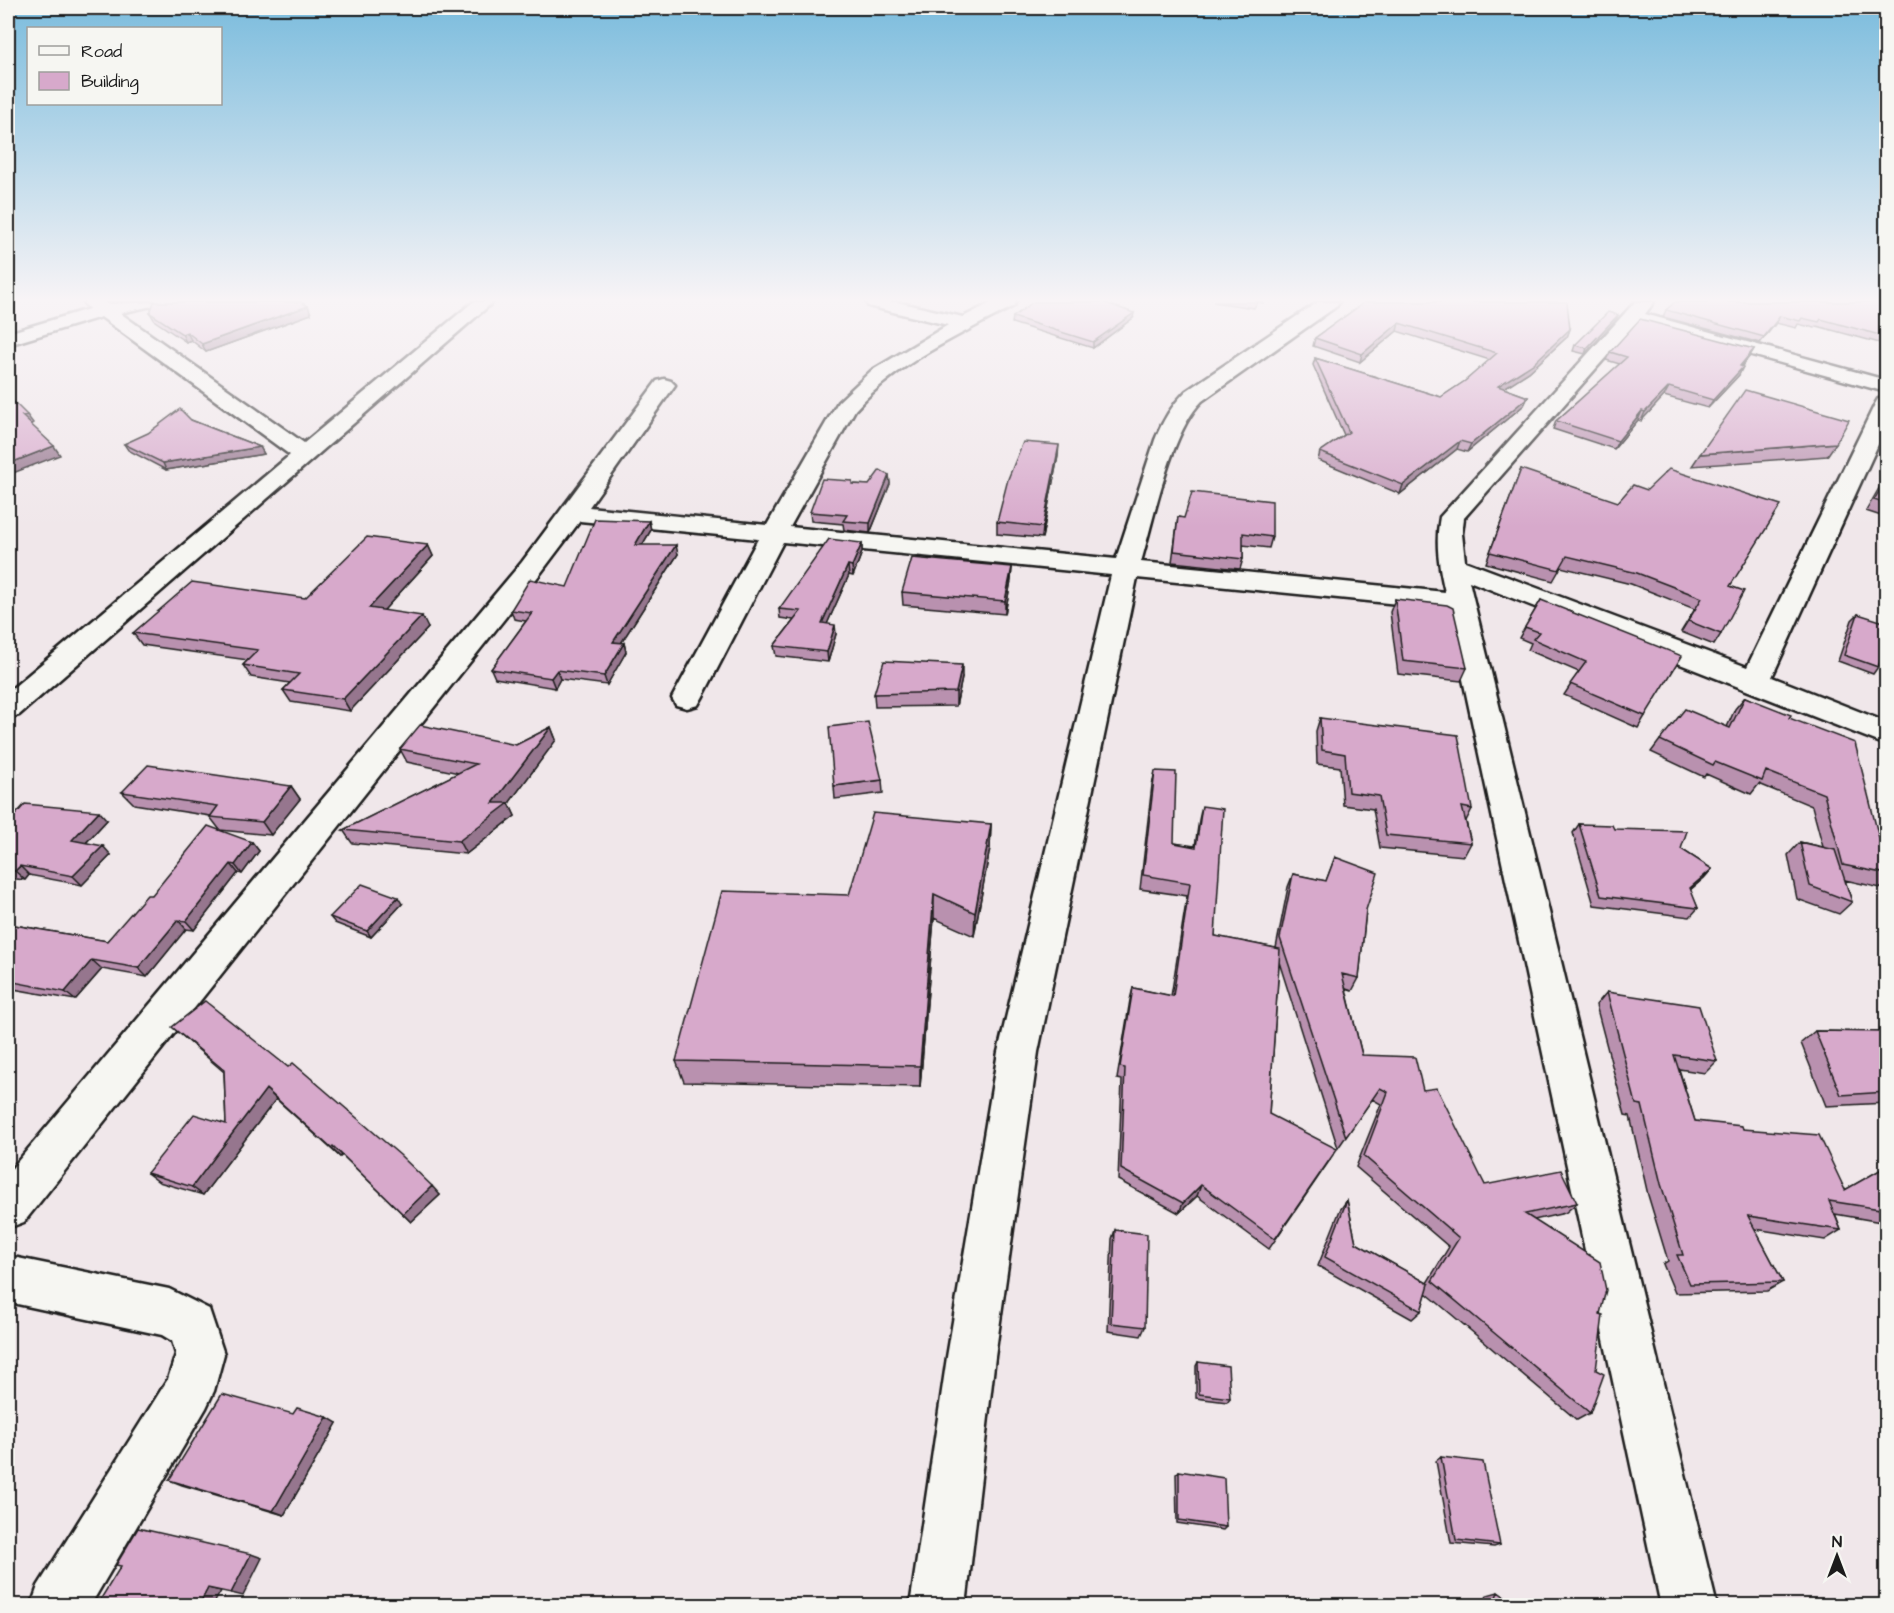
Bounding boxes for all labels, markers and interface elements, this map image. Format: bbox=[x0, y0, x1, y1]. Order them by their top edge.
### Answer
legend bbox=[27, 27, 222, 105]
text: Road bbox=[81, 39, 122, 64]
text: Building bbox=[81, 69, 139, 95]
north arrow bbox=[1807, 1526, 1867, 1586]
text: N bbox=[1832, 1531, 1842, 1553]

